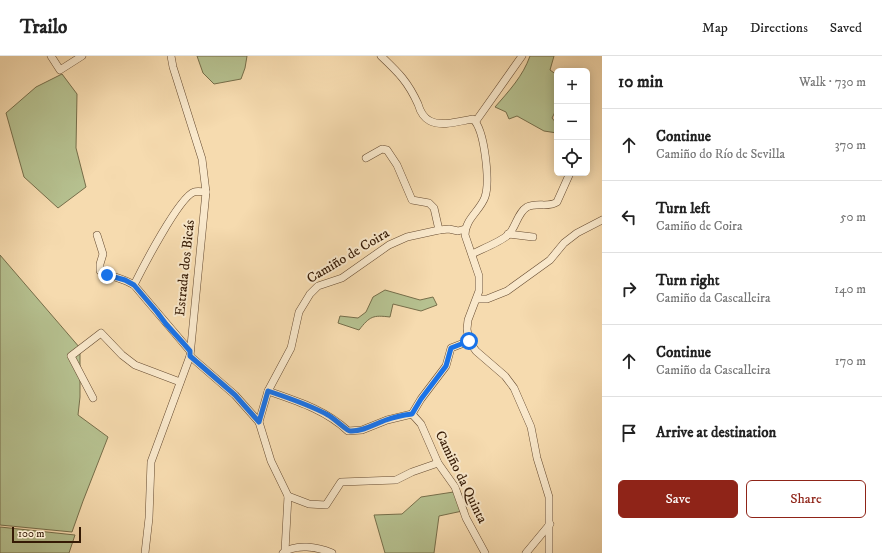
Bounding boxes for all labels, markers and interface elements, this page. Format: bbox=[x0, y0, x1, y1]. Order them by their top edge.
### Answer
text: Trailo bbox=[20, 16, 67, 39]
text: Map bbox=[702, 19, 728, 37]
text: Directions bbox=[750, 19, 808, 37]
text: Saved bbox=[830, 19, 862, 37]
map controls bbox=[554, 68, 590, 176]
button: + bbox=[554, 68, 590, 104]
text: 10 min bbox=[618, 71, 663, 93]
text: Walk · 730 m bbox=[799, 74, 866, 90]
button: − bbox=[554, 104, 590, 140]
text: Continue bbox=[656, 127, 711, 146]
icon: ahead bbox=[618, 134, 640, 156]
text: 370 m bbox=[835, 137, 866, 153]
button: locate bbox=[554, 140, 590, 176]
text: Camiño do Río de Sevilla bbox=[656, 146, 785, 162]
text: Turn left bbox=[656, 199, 710, 218]
icon: left bbox=[618, 206, 640, 228]
text: 50 m bbox=[840, 209, 866, 225]
text: Camiño de Coira bbox=[656, 218, 742, 234]
street label: Estrada dos Bicás bbox=[171, 219, 199, 317]
street label: Camiño de Coira bbox=[303, 224, 393, 288]
route end bbox=[98, 266, 116, 284]
text: Turn right bbox=[656, 271, 719, 290]
icon: right bbox=[618, 278, 640, 300]
text: 140 m bbox=[834, 281, 866, 297]
text: Camiño da Cascalleira bbox=[656, 290, 770, 306]
route start bbox=[460, 332, 478, 350]
text: Continue bbox=[656, 343, 711, 362]
icon: ahead bbox=[618, 350, 640, 372]
text: 170 m bbox=[835, 353, 866, 369]
text: Camiño da Cascalleira bbox=[656, 362, 770, 378]
icon: arrive bbox=[618, 422, 640, 444]
text: Arrive at destination bbox=[656, 423, 776, 442]
street label: Camiño da Quinta bbox=[431, 428, 491, 526]
button: Save bbox=[618, 480, 738, 518]
button: Share bbox=[746, 480, 866, 518]
scale bar bbox=[12, 525, 81, 544]
text: 100 m bbox=[18, 527, 44, 541]

